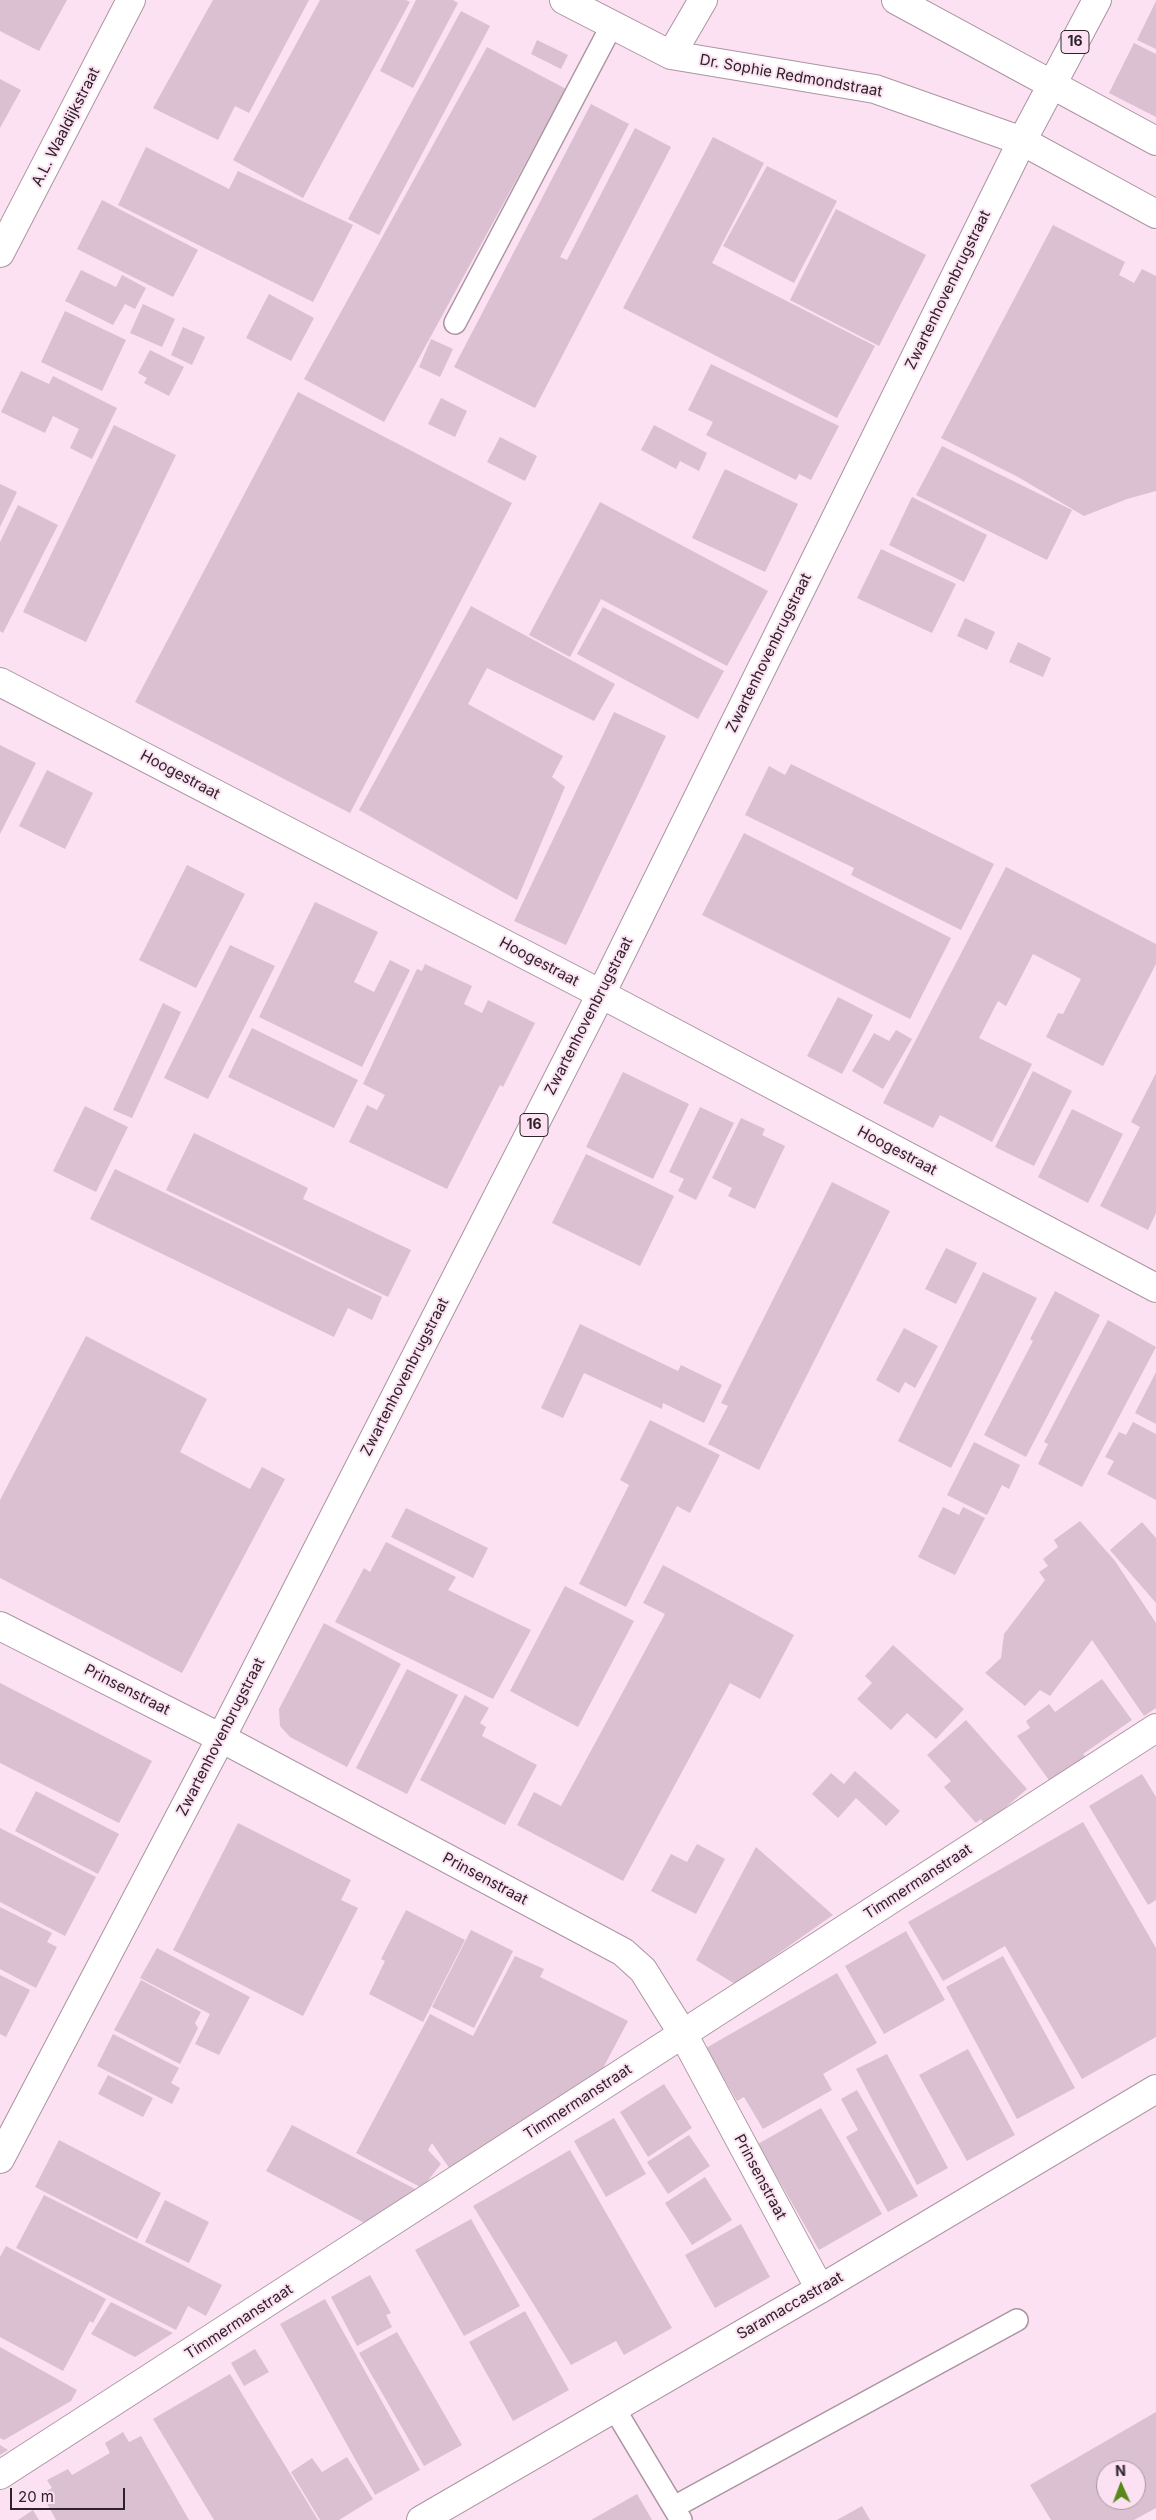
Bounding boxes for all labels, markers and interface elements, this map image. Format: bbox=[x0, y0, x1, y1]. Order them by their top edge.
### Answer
road number: 16 bbox=[1061, 31, 1089, 54]
street label: Dr. Sophie Redmondstraat bbox=[698, 51, 884, 101]
street label: A.L. Waaldijkstraat bbox=[28, 65, 104, 189]
street label: Zwartenhovenbrugstraat bbox=[902, 207, 994, 373]
street label: Zwartenhovenbrugstraat bbox=[723, 570, 815, 736]
street label: Hoogestraat bbox=[137, 747, 223, 803]
street label: Hoogestraat bbox=[496, 934, 582, 990]
street label: Zwartenhovenbrugstraat bbox=[541, 934, 637, 1098]
road number: 16 bbox=[520, 1114, 548, 1136]
street label: Hoogestraat bbox=[854, 1123, 940, 1179]
street label: Zwartenhovenbrugstraat bbox=[357, 1295, 453, 1459]
street label: Zwartenhovenbrugstraat bbox=[173, 1655, 269, 1819]
street label: Prinsenstraat bbox=[81, 1661, 173, 1719]
street label: Timmermanstraat bbox=[861, 1840, 975, 1924]
street label: Prinsenstraat bbox=[439, 1849, 531, 1909]
street label: Timmermanstraat bbox=[521, 2060, 635, 2144]
street label: Prinsenstraat bbox=[730, 2131, 790, 2223]
street label: Saramaccastraat bbox=[734, 2268, 846, 2344]
street label: Timmermanstraat bbox=[182, 2280, 296, 2364]
north arrow bbox=[1096, 2460, 1146, 2510]
text: N bbox=[1115, 2462, 1126, 2479]
scale bar bbox=[12, 2478, 128, 2510]
text: 20 m bbox=[18, 2487, 54, 2506]

